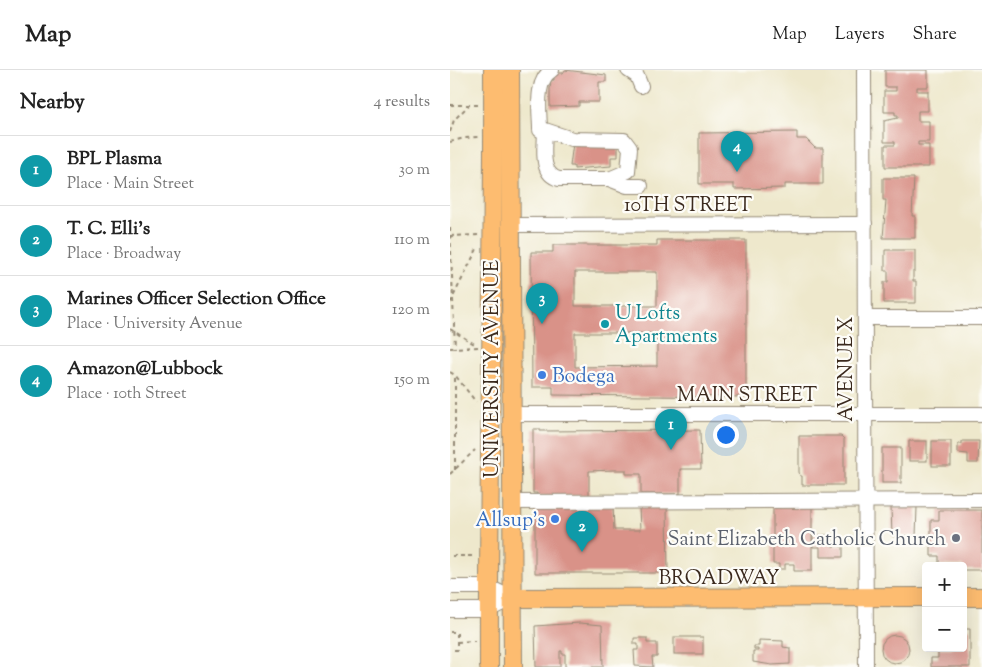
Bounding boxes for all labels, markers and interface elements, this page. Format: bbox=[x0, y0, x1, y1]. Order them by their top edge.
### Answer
text: Map bbox=[25, 18, 71, 52]
text: Map bbox=[772, 22, 807, 48]
text: Layers bbox=[835, 22, 885, 48]
text: Share bbox=[913, 22, 957, 48]
text: Nearby bbox=[20, 88, 85, 118]
text: 4 results bbox=[374, 91, 430, 114]
pin: 4 bbox=[721, 131, 753, 172]
text: BPL Plasma bbox=[67, 146, 162, 173]
text: 1 bbox=[33, 159, 39, 182]
text: 30 m bbox=[399, 159, 430, 182]
text: Place · Main Street bbox=[67, 173, 194, 196]
street label: 10TH STREET bbox=[624, 192, 752, 221]
text: T. C. Elli's bbox=[67, 216, 150, 243]
text: 2 bbox=[32, 229, 40, 252]
text: 110 m bbox=[394, 229, 430, 252]
text: Place · Broadway bbox=[67, 243, 181, 266]
street label: UNIVERSITY AVENUE bbox=[479, 260, 508, 478]
pin: 3 bbox=[526, 283, 558, 324]
text: Marines Officer Selection Office bbox=[67, 286, 326, 313]
text: 3 bbox=[33, 299, 39, 322]
text: 120 m bbox=[392, 299, 430, 322]
place label: U Lofts Apartments bbox=[615, 300, 718, 352]
text: Place · University Avenue bbox=[67, 313, 243, 336]
street label: AVENUE X bbox=[833, 316, 862, 422]
marker: U Lofts Apartments bbox=[599, 318, 611, 330]
text: Amazon@Lubbock bbox=[67, 356, 223, 383]
place label: Bodega bbox=[552, 363, 615, 392]
text: 4 bbox=[32, 369, 40, 392]
text: 150 m bbox=[394, 369, 430, 392]
marker: Bodega bbox=[536, 369, 548, 381]
street label: MAIN STREET bbox=[677, 382, 817, 411]
text: Place · 10th Street bbox=[67, 383, 186, 406]
pin: 1 bbox=[655, 409, 687, 450]
your location bbox=[713, 422, 739, 448]
place label: Allsup's bbox=[475, 507, 545, 536]
pin: 2 bbox=[566, 511, 598, 552]
marker: Allsup's bbox=[549, 513, 561, 525]
place label: Saint Elizabeth Catholic Church bbox=[668, 526, 946, 555]
marker: Saint Elizabeth Catholic Church bbox=[950, 532, 962, 544]
map controls bbox=[922, 562, 967, 652]
button: + bbox=[922, 562, 967, 607]
street label: BROADWAY bbox=[658, 565, 780, 594]
button: − bbox=[922, 607, 967, 652]

